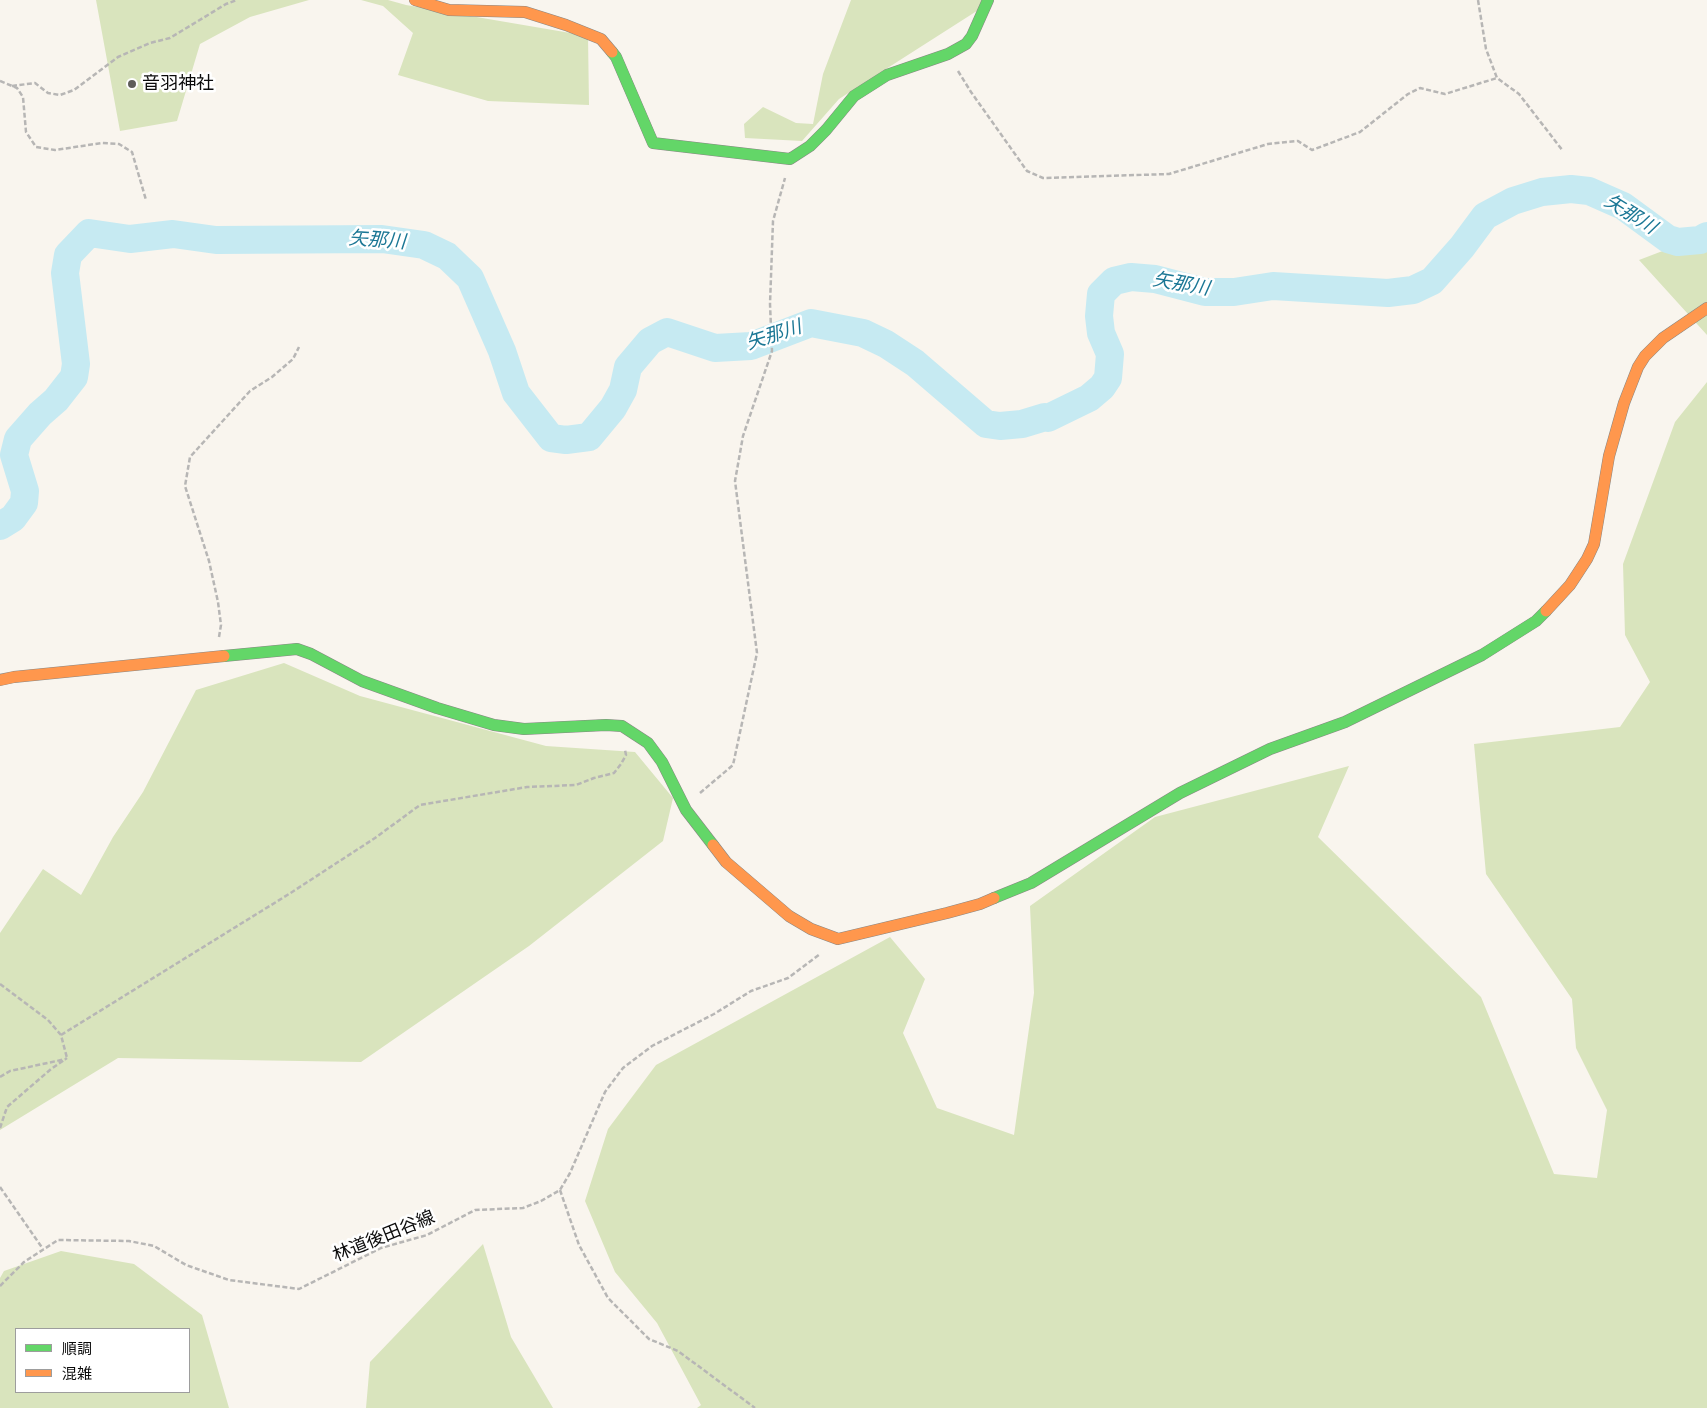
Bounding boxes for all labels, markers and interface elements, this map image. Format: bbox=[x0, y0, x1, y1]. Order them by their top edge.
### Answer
place label: 音羽神社 bbox=[142, 73, 214, 95]
marker: 音羽神社 bbox=[126, 78, 138, 90]
water label: 矢那川 bbox=[1600, 190, 1660, 240]
water label: 矢那川 bbox=[348, 228, 406, 254]
water label: 矢那川 bbox=[1151, 269, 1211, 301]
water label: 矢那川 bbox=[743, 316, 805, 356]
street label: 林道後田谷線 bbox=[330, 1207, 438, 1267]
legend bbox=[15, 1328, 190, 1393]
text: 順調 bbox=[62, 1341, 92, 1357]
text: 混雑 bbox=[62, 1366, 92, 1382]

